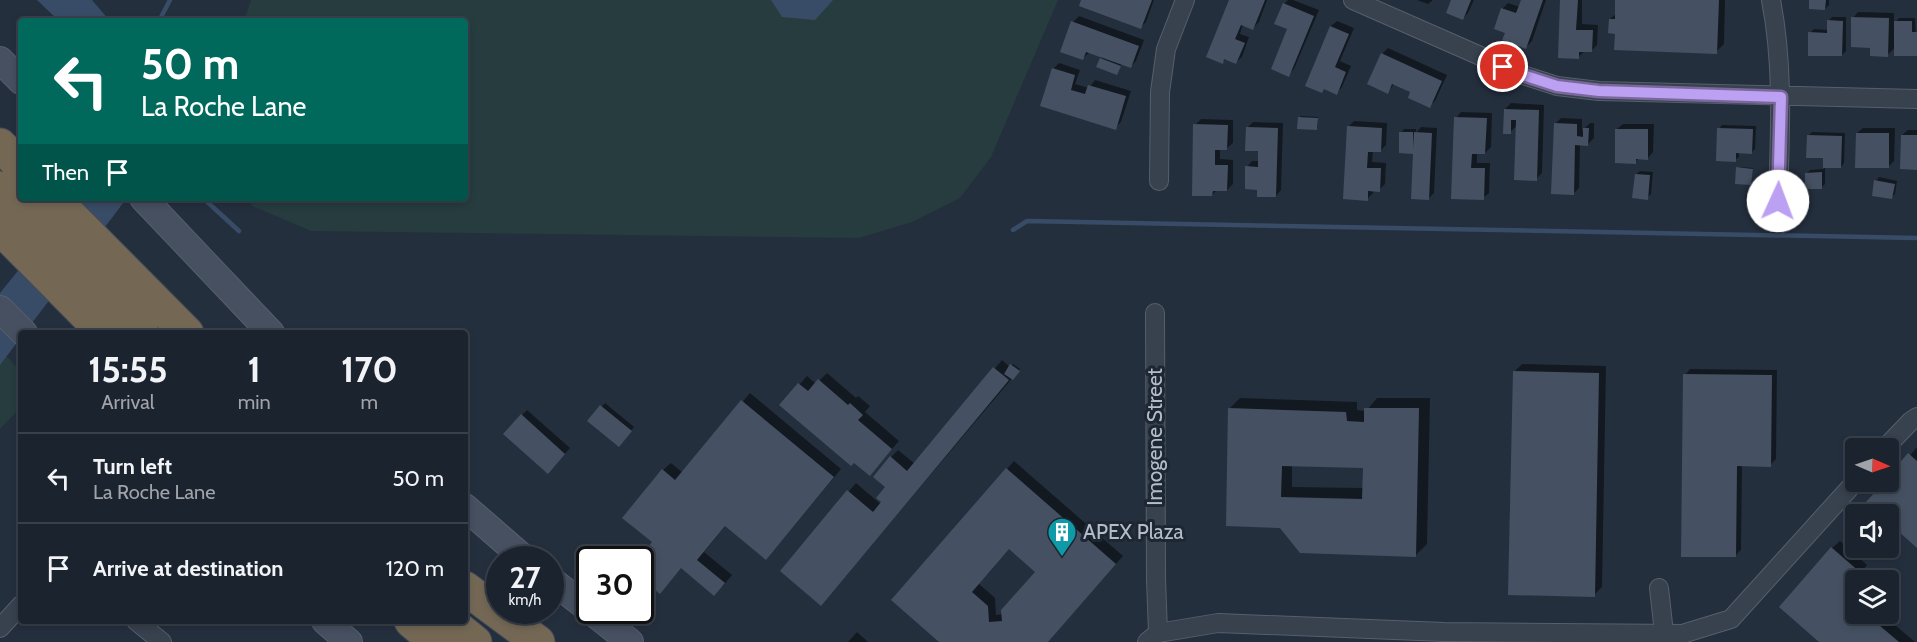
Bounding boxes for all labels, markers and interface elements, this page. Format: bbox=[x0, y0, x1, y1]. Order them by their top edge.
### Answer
text: 50 m bbox=[141, 38, 239, 90]
pin bbox=[1477, 41, 1528, 92]
icon: left bbox=[42, 42, 120, 120]
icon: arrive bbox=[1486, 50, 1519, 83]
text: La Roche Lane bbox=[141, 90, 306, 123]
icon: arrive bbox=[101, 156, 134, 189]
text: Then bbox=[42, 159, 89, 186]
position arrow bbox=[1746, 169, 1810, 233]
text: 15:55 bbox=[88, 347, 168, 391]
text: 1 bbox=[248, 347, 261, 391]
text: 170 bbox=[341, 347, 398, 391]
street label: Imogene Street bbox=[1142, 368, 1167, 506]
text: Arrival bbox=[101, 390, 155, 414]
text: min bbox=[238, 390, 271, 414]
text: m bbox=[361, 390, 378, 414]
north arrow bbox=[1845, 438, 1899, 492]
map controls bbox=[1845, 438, 1899, 624]
text: Turn left bbox=[93, 453, 172, 480]
icon: left bbox=[42, 462, 75, 495]
text: 50 m bbox=[392, 465, 444, 492]
text: La Roche Lane bbox=[93, 480, 216, 504]
button: sound bbox=[1845, 504, 1899, 558]
building icon: APEX Plaza bbox=[1046, 516, 1078, 558]
place label: APEX Plaza bbox=[1083, 519, 1184, 544]
speed limit sign: 30 bbox=[576, 546, 654, 624]
icon: arrive bbox=[42, 552, 75, 585]
text: Arrive at destination bbox=[93, 555, 283, 582]
text: 120 m bbox=[386, 555, 444, 582]
text: 27 bbox=[509, 559, 541, 596]
button: layers bbox=[1845, 570, 1899, 624]
text: km/h bbox=[509, 591, 541, 609]

